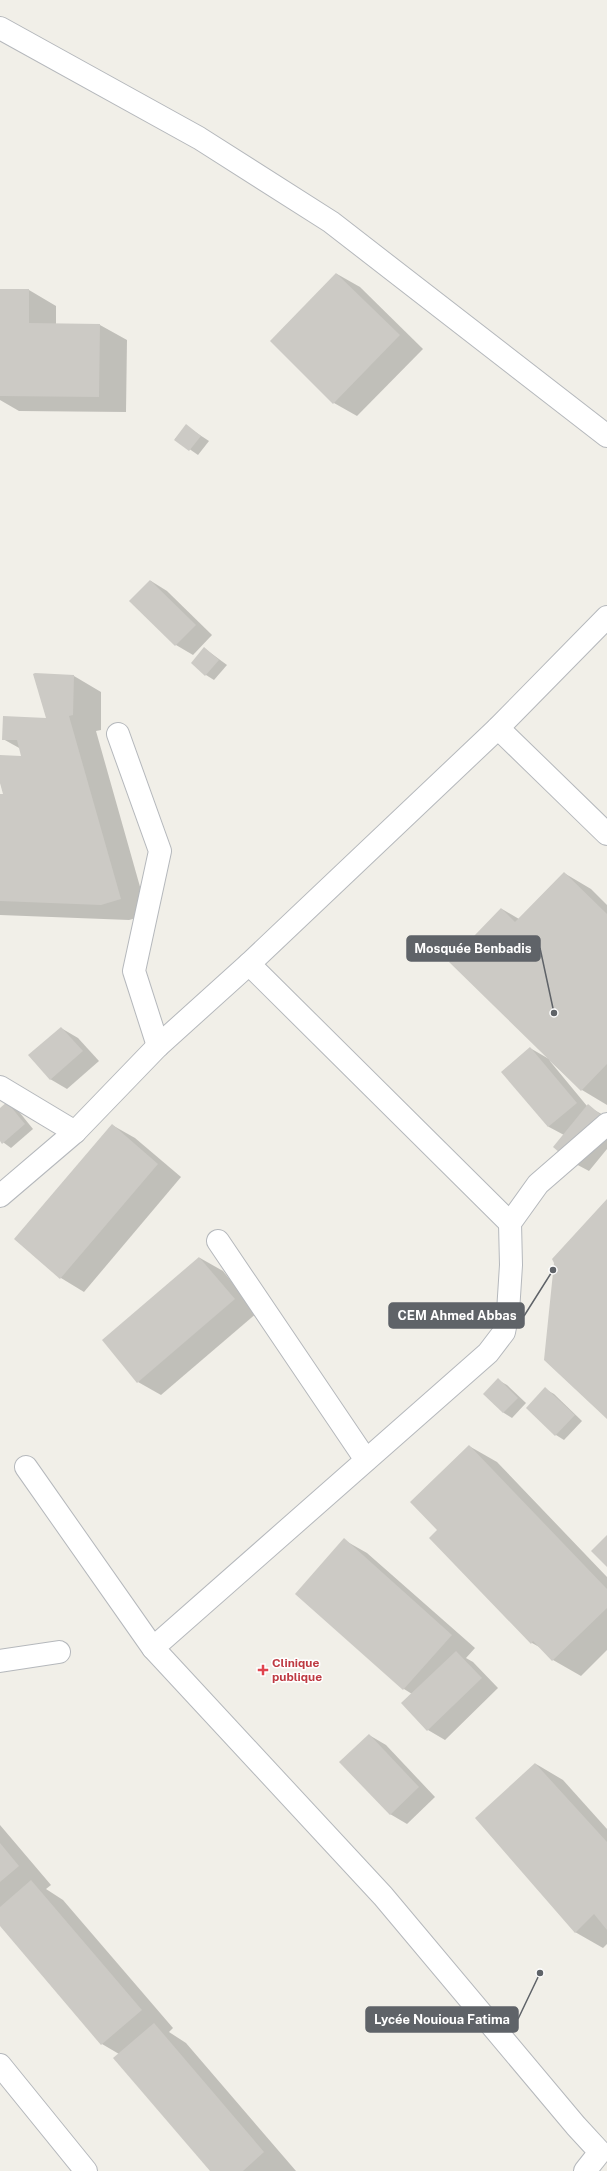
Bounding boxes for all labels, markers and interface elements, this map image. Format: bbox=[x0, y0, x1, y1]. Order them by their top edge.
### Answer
callout: Mosquée Benbadis bbox=[407, 936, 540, 961]
text: Mosquée Benbadis bbox=[414, 941, 532, 956]
callout: CEM Ahmed Abbas bbox=[389, 1303, 524, 1328]
text: CEM Ahmed Abbas bbox=[398, 1308, 517, 1323]
place label: Clinique publique bbox=[272, 1656, 322, 1684]
marker: Clinique publique bbox=[257, 1664, 269, 1676]
callout: Lycée Nouioua Fatima bbox=[366, 2007, 518, 2032]
text: Lycée Nouioua Fatima bbox=[374, 2012, 510, 2027]

